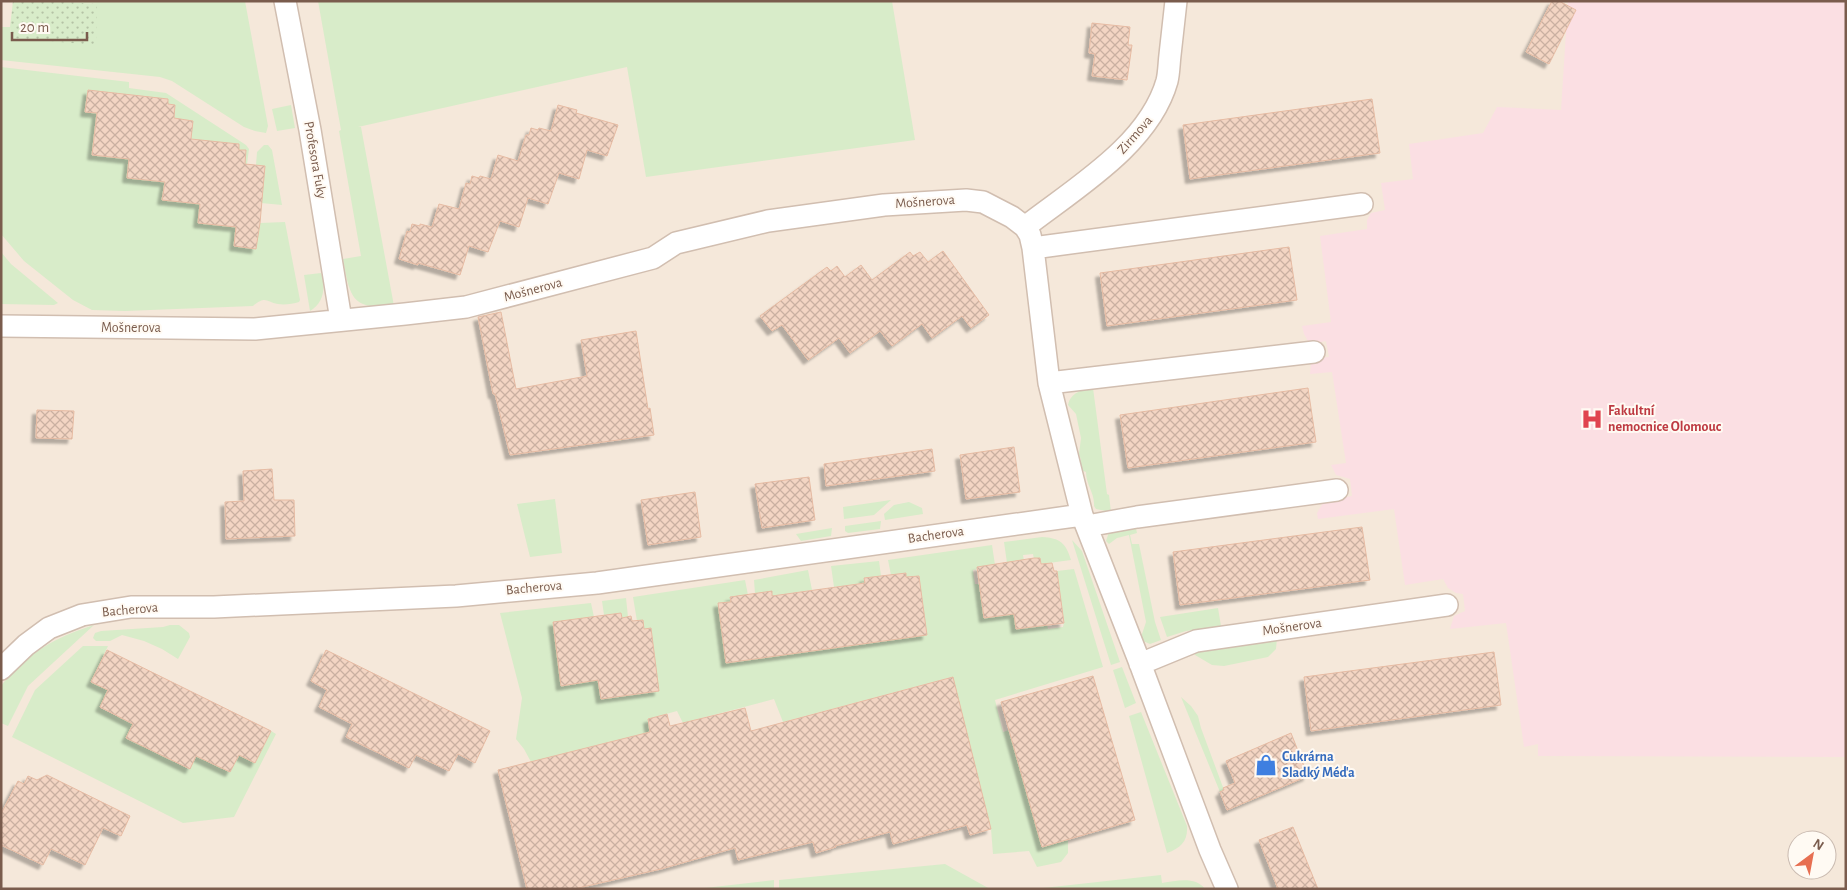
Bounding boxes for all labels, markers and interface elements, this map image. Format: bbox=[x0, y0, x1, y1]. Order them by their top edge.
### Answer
scale bar bbox=[12, 10, 88, 42]
text: 20 m bbox=[20, 20, 49, 35]
street label: Zirmova bbox=[1115, 113, 1156, 157]
street label: Profesora Fuky bbox=[301, 120, 329, 200]
street label: Mošnerova bbox=[895, 193, 956, 211]
street label: Mošnerova bbox=[502, 275, 564, 305]
street label: Mošnerova bbox=[101, 321, 161, 335]
place label: Fakultní nemocnice Olomouc bbox=[1608, 404, 1722, 434]
hospital icon: Fakultní nemocnice Olomouc bbox=[1579, 406, 1605, 432]
street label: Bacherova bbox=[907, 524, 965, 546]
street label: Bacherova bbox=[505, 579, 563, 597]
street label: Bacherova bbox=[101, 601, 159, 619]
street label: Mošnerova bbox=[1261, 616, 1323, 638]
place label: Cukrárna Sladký Méďa bbox=[1282, 750, 1355, 780]
shop icon: Cukrárna Sladký Méďa bbox=[1253, 752, 1279, 778]
north arrow bbox=[1787, 830, 1837, 880]
text: N bbox=[1811, 836, 1826, 853]

